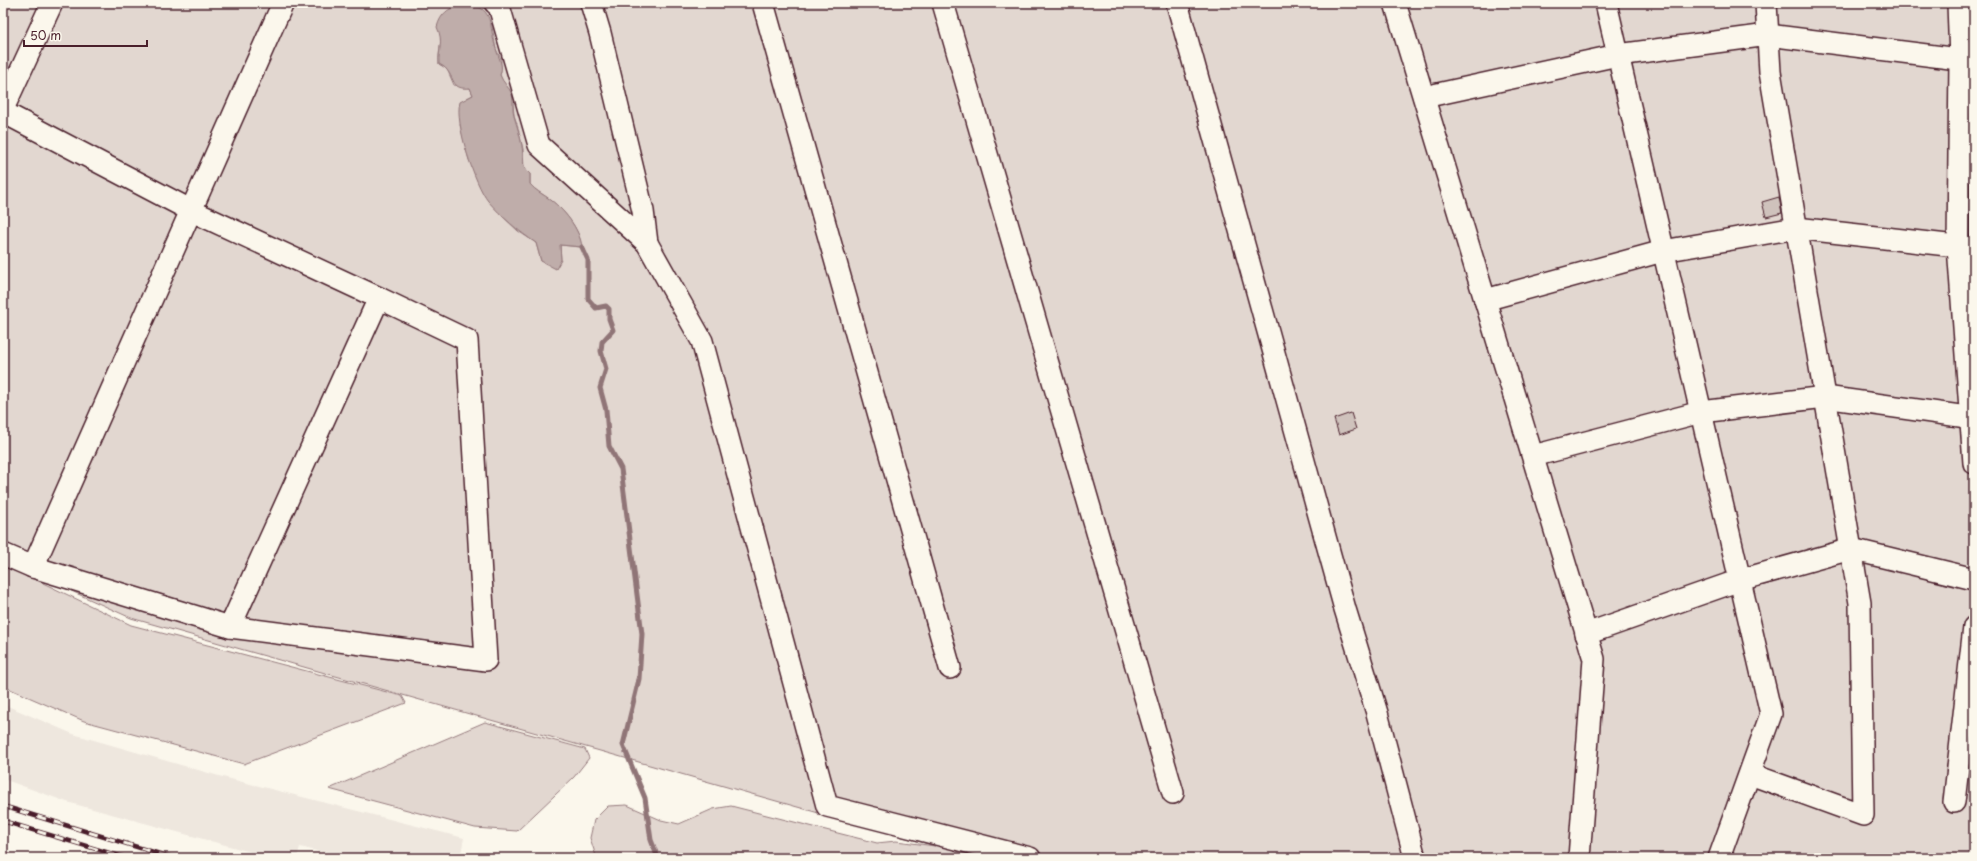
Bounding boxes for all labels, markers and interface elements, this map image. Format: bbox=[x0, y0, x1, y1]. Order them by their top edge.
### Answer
scale bar bbox=[24, 22, 147, 48]
text: 50 m bbox=[30, 26, 61, 44]

